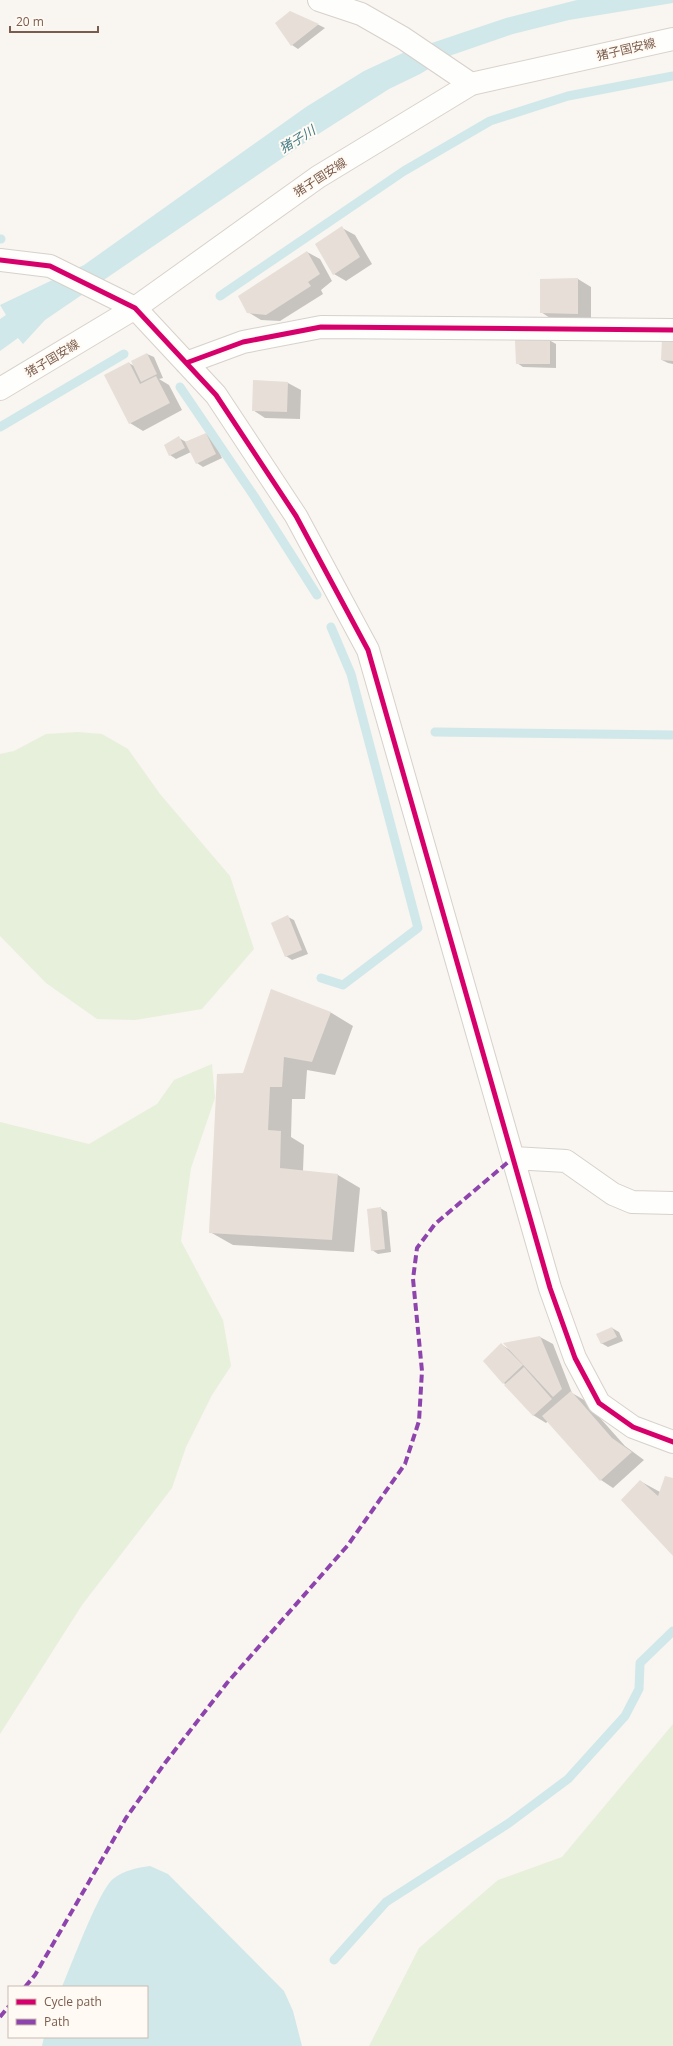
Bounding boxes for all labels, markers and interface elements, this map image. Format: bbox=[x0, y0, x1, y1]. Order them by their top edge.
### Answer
scale bar bbox=[10, 8, 98, 34]
text: 20 m bbox=[16, 13, 44, 30]
street label: 猪子国安線 bbox=[595, 34, 657, 64]
water label: 猪子川 bbox=[276, 120, 320, 157]
street label: 猪子国安線 bbox=[290, 154, 350, 200]
street label: 猪子国安線 bbox=[22, 335, 82, 381]
legend bbox=[8, 1986, 148, 2038]
text: Cycle path bbox=[44, 1993, 102, 2010]
text: Path bbox=[44, 2013, 70, 2030]

